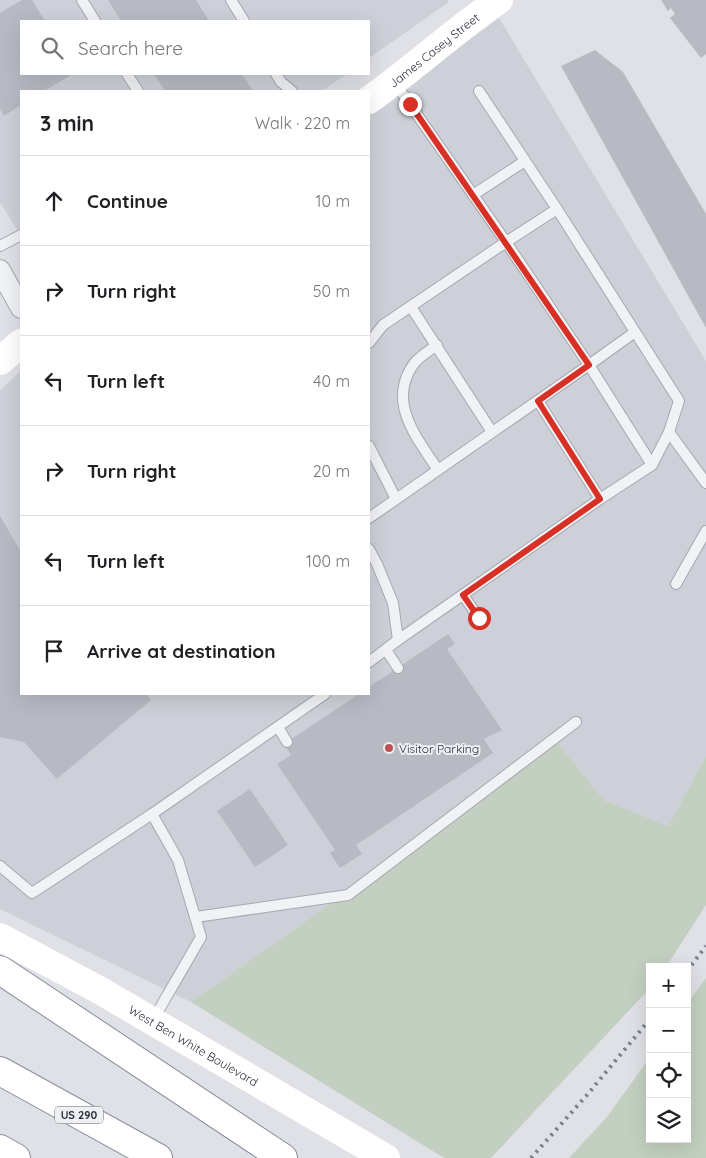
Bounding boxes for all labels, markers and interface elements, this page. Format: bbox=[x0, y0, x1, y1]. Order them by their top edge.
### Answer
street label: James Casey Street bbox=[386, 9, 482, 90]
search box bbox=[20, 20, 370, 75]
icon: search bbox=[38, 34, 66, 62]
text: Search here bbox=[78, 36, 183, 60]
route end bbox=[399, 93, 422, 116]
text: 3 min bbox=[40, 110, 94, 136]
text: Walk · 220 m bbox=[255, 113, 350, 133]
icon: ahead bbox=[40, 187, 68, 215]
text: Continue bbox=[87, 189, 168, 213]
text: 10 m bbox=[316, 191, 350, 211]
icon: right bbox=[40, 277, 68, 305]
text: Turn right bbox=[87, 279, 176, 303]
text: 50 m bbox=[313, 281, 350, 301]
icon: left bbox=[40, 367, 68, 395]
text: Turn left bbox=[87, 369, 165, 393]
text: 40 m bbox=[313, 371, 350, 391]
icon: right bbox=[40, 457, 68, 485]
text: Turn right bbox=[87, 459, 176, 483]
text: 20 m bbox=[313, 461, 350, 481]
icon: left bbox=[40, 547, 68, 575]
text: Turn left bbox=[87, 549, 165, 573]
text: 100 m bbox=[306, 551, 350, 571]
route start bbox=[468, 607, 491, 630]
icon: arrive bbox=[40, 637, 68, 665]
text: Arrive at destination bbox=[87, 639, 276, 663]
place label: Visitor Parking bbox=[399, 741, 479, 756]
marker: Visitor Parking bbox=[383, 742, 395, 754]
map controls bbox=[646, 963, 691, 1143]
button: + bbox=[646, 963, 691, 1008]
street label: West Ben White Boulevard bbox=[126, 1002, 261, 1089]
button: − bbox=[646, 1008, 691, 1053]
button: locate bbox=[646, 1053, 691, 1098]
button: layers bbox=[646, 1098, 691, 1143]
road number: US 290 bbox=[55, 1106, 103, 1124]

